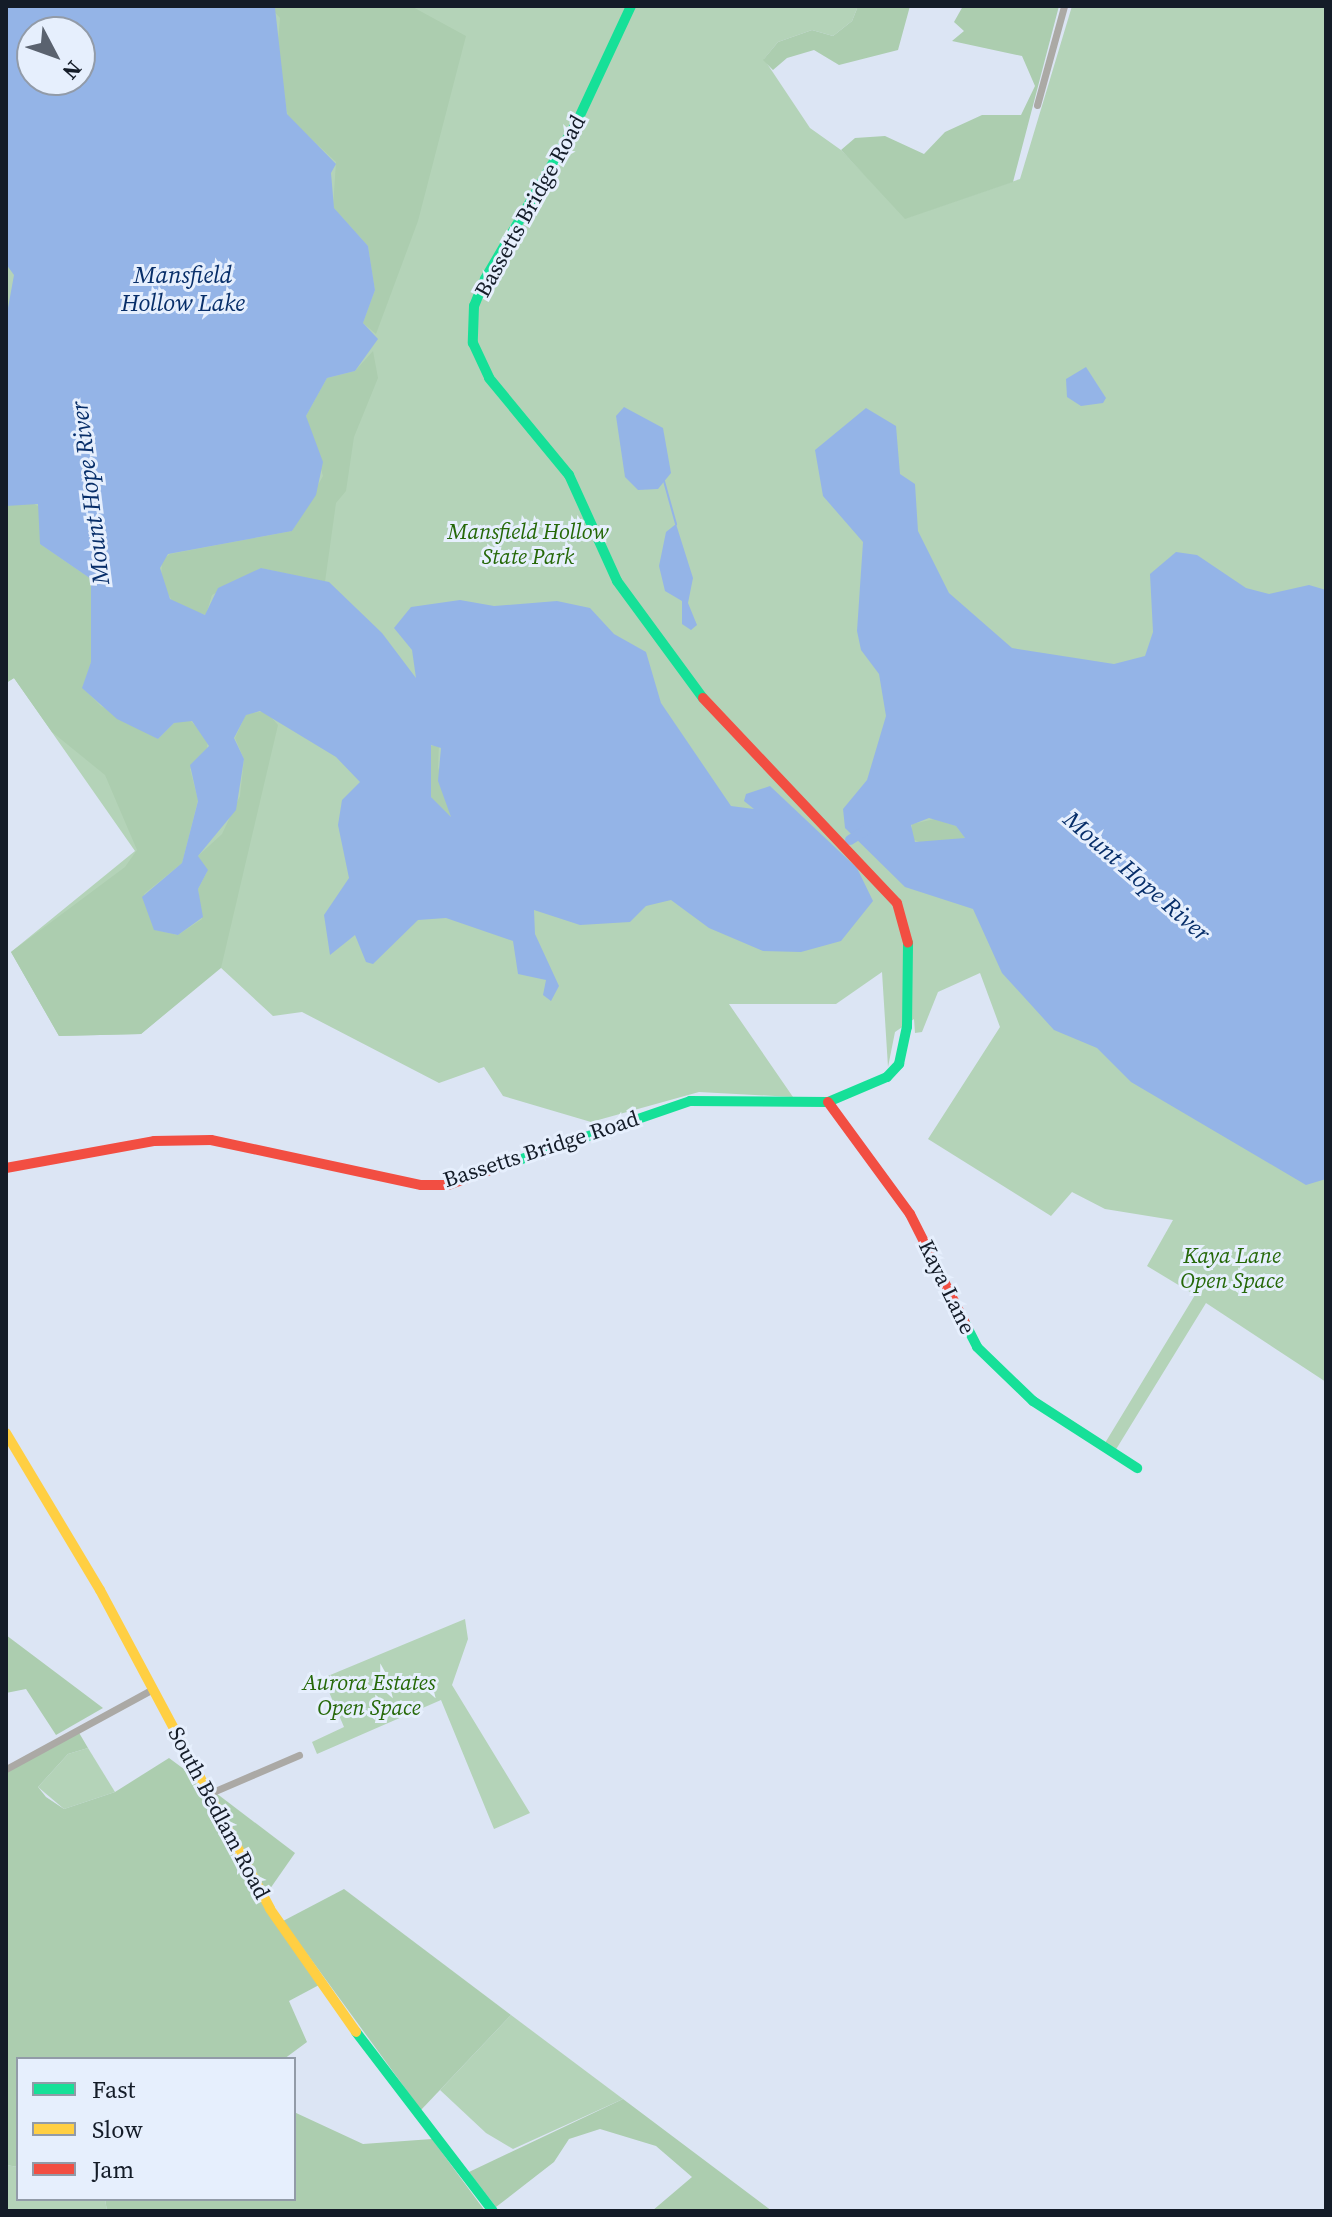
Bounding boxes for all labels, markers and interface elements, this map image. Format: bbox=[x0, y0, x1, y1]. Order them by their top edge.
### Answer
north arrow bbox=[16, 16, 96, 96]
text: N bbox=[56, 55, 89, 86]
street label: Bassetts Bridge Road bbox=[469, 110, 591, 302]
water label: Mansfield Hollow Lake bbox=[121, 261, 245, 317]
water label: Mount Hope River bbox=[64, 400, 116, 586]
park label: Mansfield Hollow State Park bbox=[448, 518, 608, 570]
water label: Mount Hope River bbox=[1058, 805, 1216, 947]
street label: Bassetts Bridge Road bbox=[440, 1105, 642, 1193]
street label: Kaya Lane bbox=[913, 1236, 981, 1338]
park label: Kaya Lane Open Space bbox=[1180, 1242, 1284, 1294]
park label: Aurora Estates Open Space bbox=[302, 1669, 436, 1720]
street label: South Bedlam Road bbox=[162, 1722, 276, 1904]
legend bbox=[16, 2057, 296, 2201]
text: Fast bbox=[92, 2073, 135, 2106]
text: Slow bbox=[92, 2113, 143, 2146]
text: Jam bbox=[92, 2153, 134, 2186]

